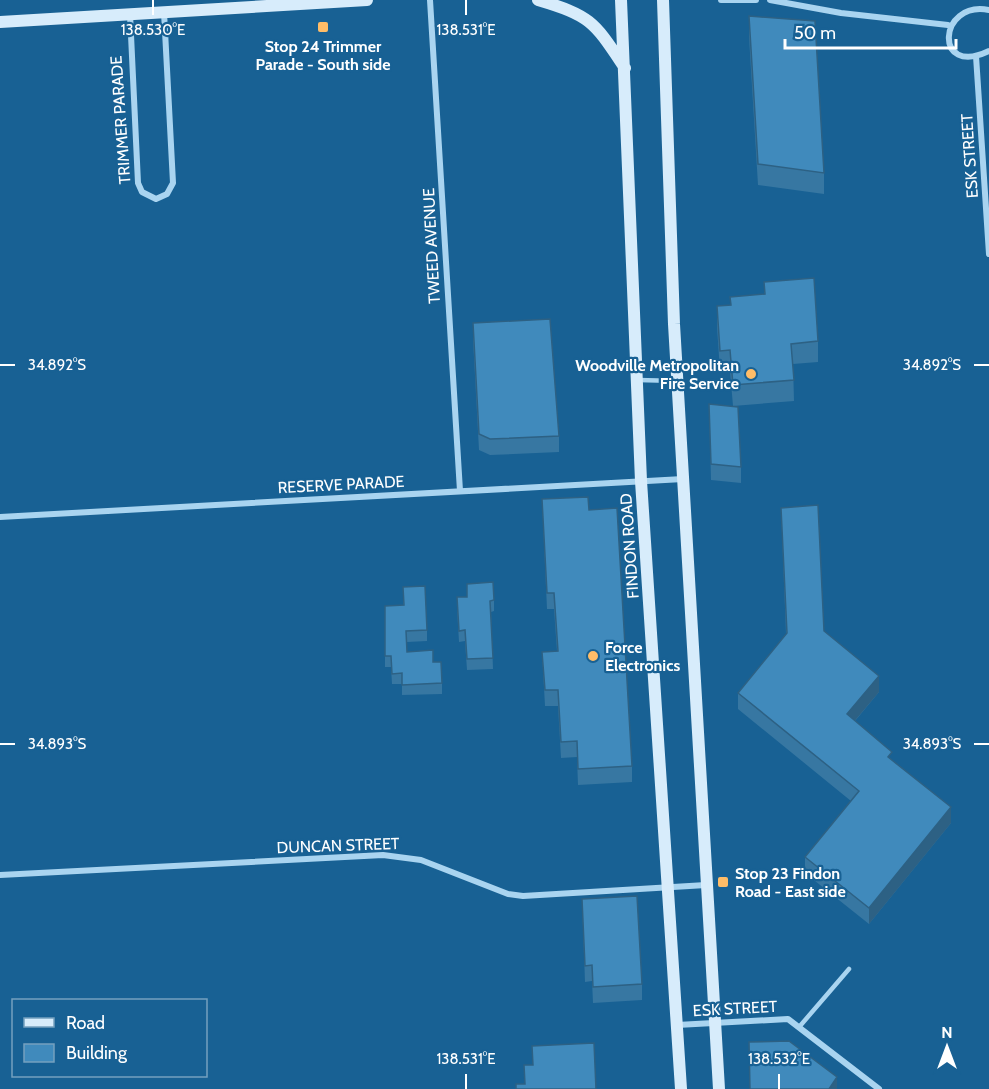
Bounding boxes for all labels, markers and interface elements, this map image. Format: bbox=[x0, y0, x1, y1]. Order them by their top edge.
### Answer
scale bar bbox=[785, 12, 956, 50]
marker: Stop 24 Trimmer Parade - South side bbox=[316, 20, 330, 34]
text: 138.530°E bbox=[121, 21, 185, 39]
text: 138.531°E bbox=[436, 21, 496, 39]
text: 50 m bbox=[794, 22, 836, 44]
place label: Stop 24 Trimmer Parade - South side bbox=[256, 37, 390, 74]
street label: TRIMMER PARADE bbox=[107, 55, 134, 185]
street label: ESK STREET bbox=[957, 113, 982, 199]
street label: TWEED AVENUE bbox=[419, 187, 444, 304]
text: 34.892°S bbox=[28, 356, 86, 374]
place label: Woodville Metropolitan Fire Service bbox=[575, 356, 739, 393]
text: 34.892°S bbox=[903, 356, 961, 374]
marker: Woodville Metropolitan Fire Service bbox=[744, 367, 758, 381]
street label: RESERVE PARADE bbox=[277, 472, 405, 497]
street label: FINDON ROAD bbox=[616, 493, 643, 599]
place label: Force Electronics bbox=[605, 638, 680, 675]
marker: Force Electronics bbox=[586, 649, 600, 663]
text: 34.893°S bbox=[28, 735, 87, 753]
text: 34.893°S bbox=[903, 735, 962, 753]
street label: DUNCAN STREET bbox=[276, 834, 400, 857]
place label: Stop 23 Findon Road - East side bbox=[735, 864, 846, 901]
marker: Stop 23 Findon Road - East side bbox=[716, 875, 730, 889]
street label: ESK STREET bbox=[692, 997, 778, 1020]
legend bbox=[12, 999, 207, 1077]
text: Road bbox=[66, 1012, 105, 1034]
north arrow bbox=[917, 1017, 977, 1077]
text: N bbox=[941, 1023, 953, 1042]
text: Building bbox=[66, 1042, 128, 1064]
text: 138.531°E bbox=[436, 1050, 496, 1068]
text: 138.532°E bbox=[748, 1050, 810, 1068]

